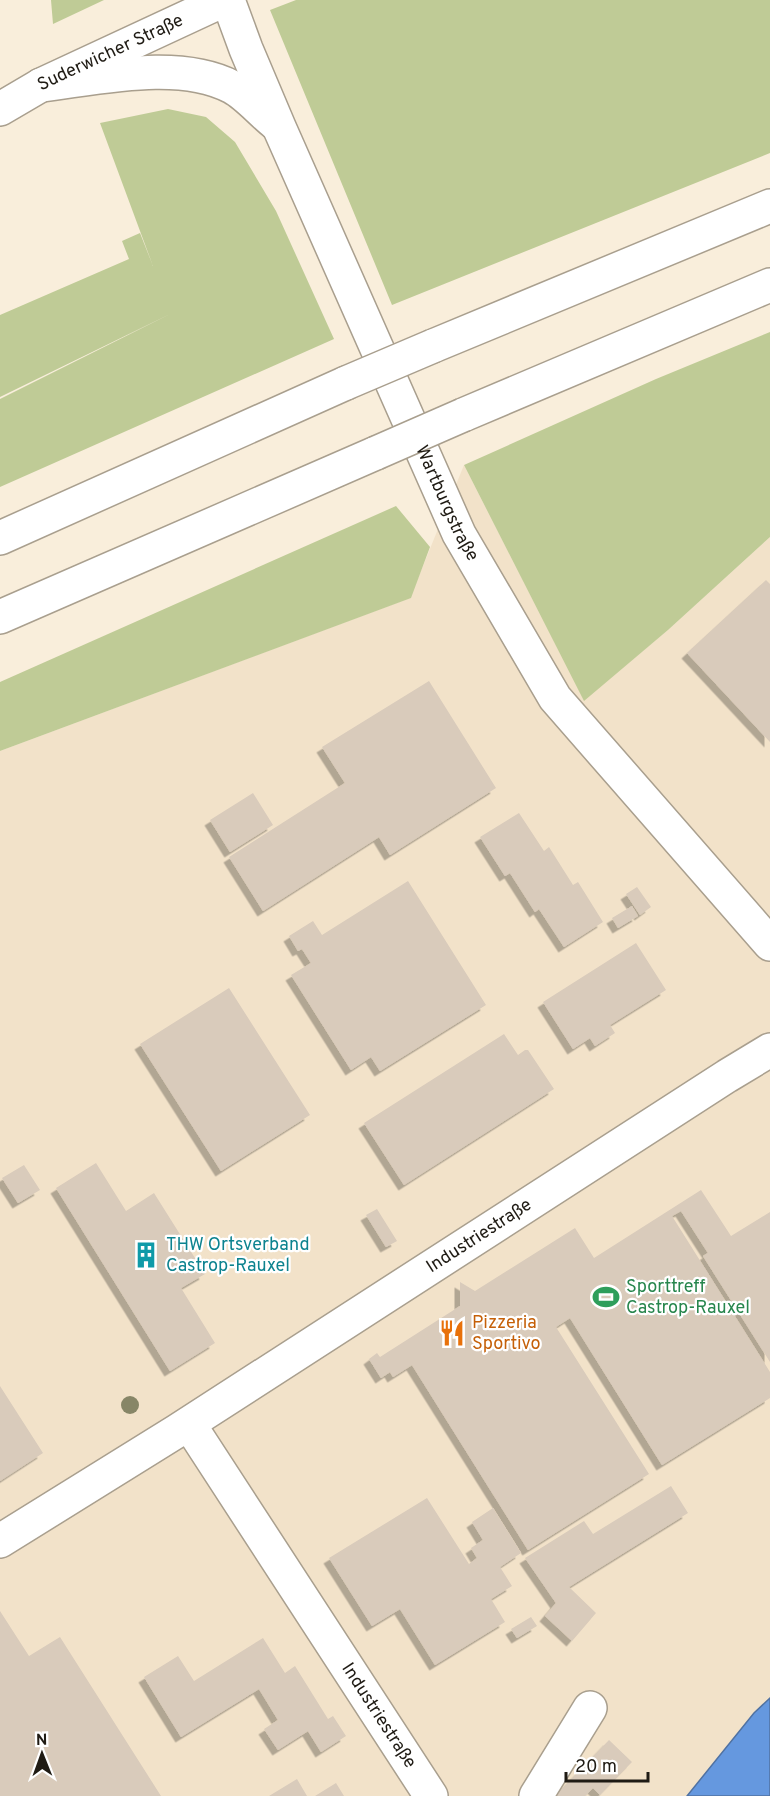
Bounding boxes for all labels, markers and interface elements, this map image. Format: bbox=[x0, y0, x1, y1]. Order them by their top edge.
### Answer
street label: Suderwicher Straße bbox=[34, 9, 187, 97]
street label: Wartburgstraße bbox=[410, 442, 484, 565]
street label: Industriestraße bbox=[422, 1193, 536, 1279]
place label: THW Ortsverband Castrop-Rauxel bbox=[166, 1234, 310, 1278]
building icon: THW Ortsverband Castrop-Rauxel bbox=[131, 1240, 161, 1270]
place label: Sporttreff Castrop-Rauxel bbox=[626, 1276, 750, 1320]
sports icon: Sporttreff Castrop-Rauxel bbox=[591, 1282, 621, 1312]
place label: Pizzeria Sportivo bbox=[472, 1312, 541, 1356]
restaurant icon: Pizzeria Sportivo bbox=[437, 1318, 467, 1348]
street label: Industriestraße bbox=[336, 1659, 421, 1773]
north arrow bbox=[12, 1724, 72, 1784]
text: N bbox=[36, 1731, 48, 1751]
scale bar bbox=[566, 1745, 648, 1783]
text: 20 m bbox=[575, 1756, 617, 1779]

